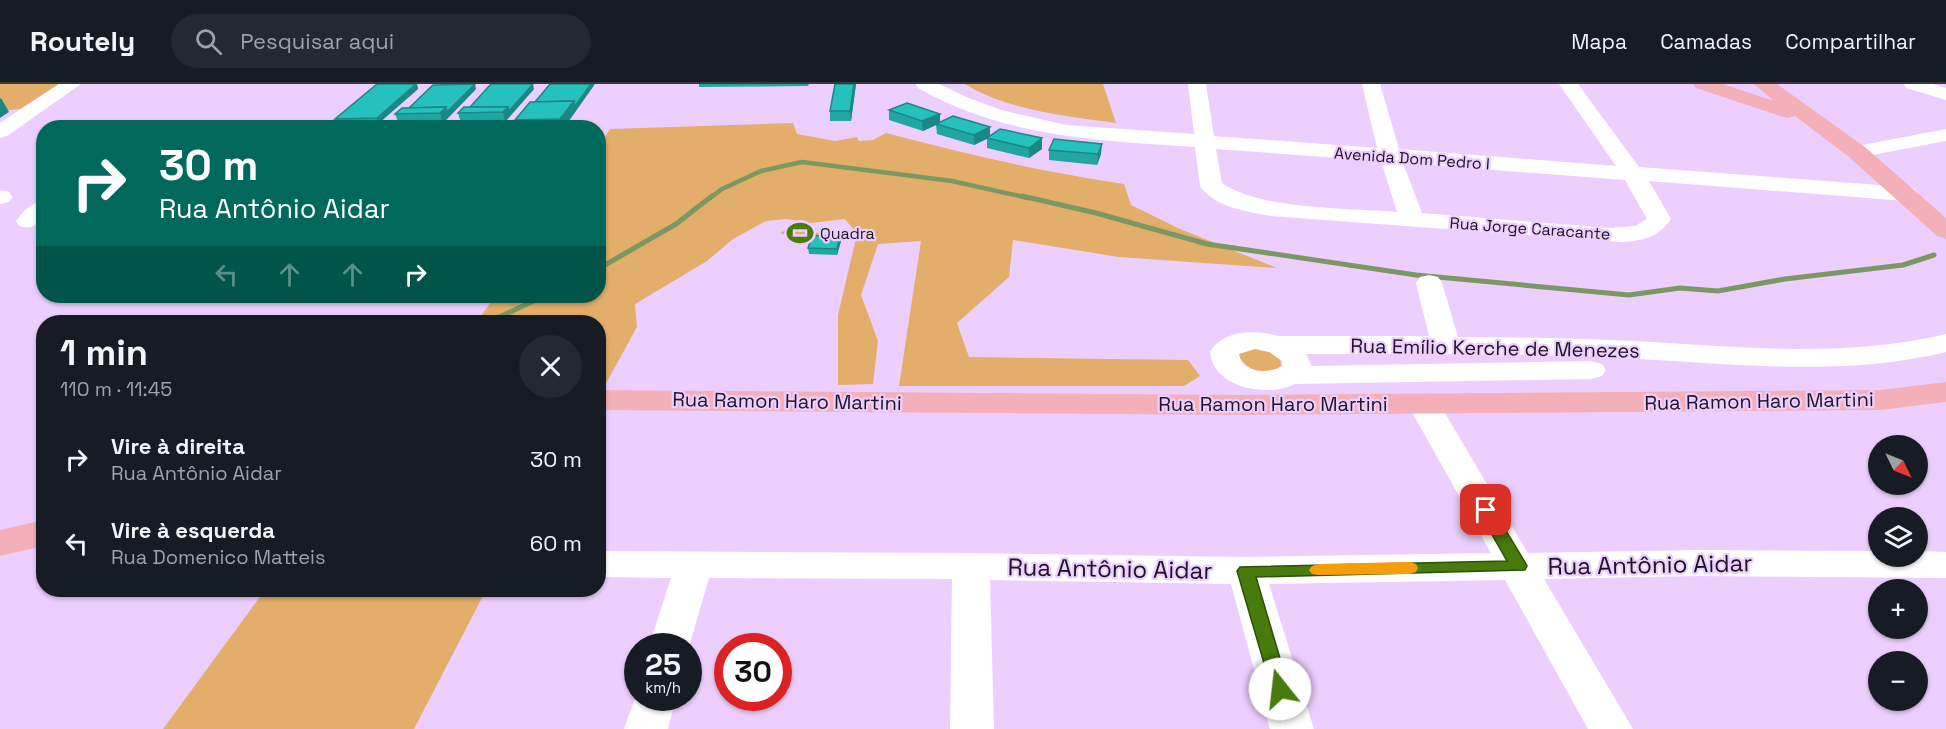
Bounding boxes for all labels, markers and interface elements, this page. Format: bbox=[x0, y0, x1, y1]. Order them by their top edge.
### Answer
search box bbox=[171, 14, 591, 68]
text: Routely bbox=[30, 23, 135, 59]
icon: search bbox=[192, 25, 225, 58]
text: Pesquisar aqui bbox=[240, 27, 394, 55]
text: Mapa bbox=[1571, 28, 1627, 55]
text: Camadas bbox=[1660, 28, 1752, 55]
text: Compartilhar bbox=[1785, 28, 1916, 55]
text: 30 m bbox=[159, 139, 258, 192]
street label: Avenida Dom Pedro I bbox=[1333, 143, 1491, 174]
icon: right bbox=[60, 144, 138, 222]
text: Rua Antônio Aidar bbox=[159, 191, 390, 226]
street label: Rua Jorge Caracante bbox=[1449, 212, 1611, 245]
sports icon: Quadra bbox=[785, 218, 815, 248]
place label: Quadra bbox=[820, 223, 875, 244]
icon: left bbox=[210, 258, 243, 291]
icon: ahead bbox=[273, 258, 306, 291]
icon: ahead bbox=[336, 258, 369, 291]
icon: right bbox=[399, 258, 432, 291]
text: 1 min bbox=[60, 330, 148, 376]
street label: Rua Emílio Kerche de Menezes bbox=[1350, 332, 1640, 364]
button: close bbox=[519, 335, 582, 398]
text: 110 m · 11:45 bbox=[60, 376, 172, 402]
street label: Rua Ramon Haro Martini bbox=[672, 386, 902, 416]
street label: Rua Ramon Haro Martini bbox=[1644, 386, 1874, 416]
street label: Rua Ramon Haro Martini bbox=[1158, 391, 1388, 417]
text: Vire à direita bbox=[111, 432, 245, 460]
north arrow bbox=[1868, 435, 1928, 495]
map controls bbox=[1868, 435, 1928, 711]
icon: right bbox=[60, 443, 93, 476]
text: 30 m bbox=[530, 445, 582, 473]
text: Rua Antônio Aidar bbox=[111, 460, 282, 486]
pin bbox=[1460, 484, 1511, 535]
icon: arrive bbox=[1469, 493, 1502, 526]
button: layers bbox=[1868, 507, 1928, 567]
text: Vire à esquerda bbox=[111, 516, 275, 544]
icon: left bbox=[60, 527, 93, 560]
text: 60 m bbox=[530, 529, 582, 557]
text: Rua Domenico Matteis bbox=[111, 544, 326, 570]
street label: Rua Antônio Aidar bbox=[1547, 547, 1753, 582]
street label: Rua Antônio Aidar bbox=[1007, 551, 1213, 586]
button: + bbox=[1868, 579, 1928, 639]
speed limit sign: 30 bbox=[714, 633, 792, 711]
text: 25 bbox=[645, 645, 681, 684]
button: − bbox=[1868, 651, 1928, 711]
position arrow bbox=[1248, 657, 1312, 721]
text: km/h bbox=[645, 678, 681, 697]

